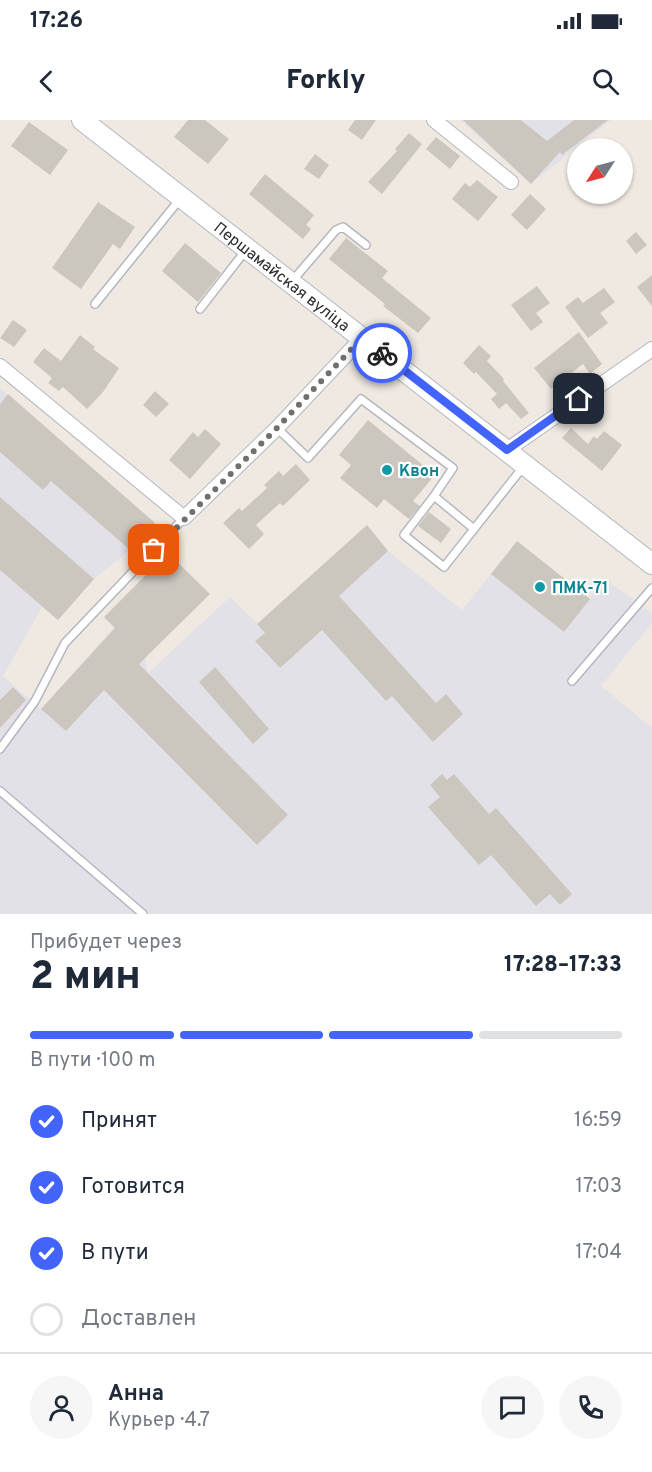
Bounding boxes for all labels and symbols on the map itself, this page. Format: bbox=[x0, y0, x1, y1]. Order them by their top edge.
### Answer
north arrow bbox=[567, 138, 633, 204]
street label: Першамайская вуліца bbox=[209, 218, 353, 337]
courier bbox=[352, 323, 412, 383]
pin bbox=[553, 373, 604, 424]
place label: Квон bbox=[399, 462, 439, 482]
marker: Квон bbox=[380, 463, 394, 477]
pin bbox=[128, 524, 179, 575]
place label: ПМК-71 bbox=[552, 579, 608, 599]
marker: ПМК-71 bbox=[533, 580, 547, 594]

